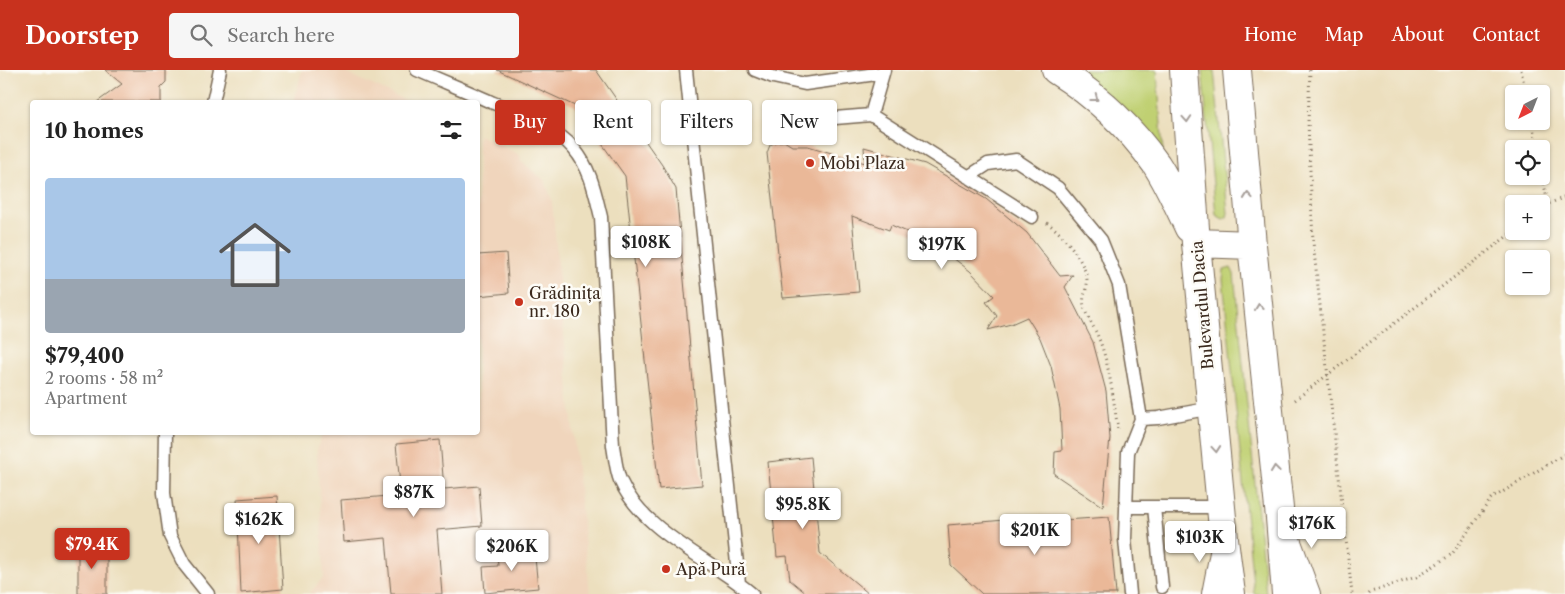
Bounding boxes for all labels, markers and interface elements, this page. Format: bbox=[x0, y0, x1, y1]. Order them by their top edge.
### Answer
search box bbox=[169, 13, 519, 58]
text: Doorstep bbox=[25, 21, 139, 50]
icon: search bbox=[187, 21, 215, 49]
text: Search here bbox=[227, 24, 335, 47]
text: Home bbox=[1244, 24, 1297, 46]
text: Map bbox=[1325, 24, 1363, 46]
text: About bbox=[1391, 24, 1444, 46]
text: Contact bbox=[1472, 24, 1540, 46]
north arrow bbox=[1505, 85, 1550, 130]
map controls bbox=[1505, 85, 1550, 295]
one-way arrow bbox=[1089, 93, 1098, 101]
chip: Buy bbox=[495, 100, 565, 145]
chip: Rent bbox=[575, 100, 651, 145]
chip: Filters bbox=[661, 100, 752, 145]
chip: New bbox=[762, 100, 837, 145]
one-way arrow bbox=[1182, 115, 1193, 123]
icon: filters bbox=[437, 116, 465, 144]
text: 10 homes bbox=[45, 118, 144, 143]
button: locate bbox=[1505, 140, 1550, 185]
place label: Mobi Plaza bbox=[820, 153, 905, 173]
marker: Mobi Plaza bbox=[804, 157, 816, 169]
one-way arrow bbox=[1243, 192, 1254, 200]
button: + bbox=[1505, 195, 1550, 240]
icon: home bbox=[210, 210, 300, 300]
pin: $108K bbox=[611, 226, 681, 268]
pin: $197K bbox=[907, 228, 977, 270]
text: $108K bbox=[622, 232, 670, 252]
text: $197K bbox=[919, 234, 965, 254]
street label: Bulevardul Dacia bbox=[1186, 239, 1218, 370]
button: − bbox=[1505, 250, 1550, 295]
place label: Grădinița nr. 180 bbox=[529, 283, 601, 321]
marker: Grădinița nr. 180 bbox=[513, 296, 525, 308]
one-way arrow bbox=[1254, 303, 1265, 311]
text: $79,400 bbox=[45, 343, 124, 368]
text: 2 rooms · 58 m² bbox=[45, 368, 163, 388]
text: Apartment bbox=[45, 388, 127, 408]
one-way arrow bbox=[1210, 445, 1221, 453]
one-way arrow bbox=[1270, 465, 1281, 473]
pin: $87K bbox=[384, 476, 444, 518]
text: $87K bbox=[394, 482, 434, 502]
pin: $95.8K bbox=[762, 488, 844, 530]
text: $95.8K bbox=[776, 494, 830, 514]
pin: $162K bbox=[224, 502, 294, 545]
pin: $176K bbox=[1277, 506, 1347, 549]
text: $162K bbox=[235, 509, 283, 529]
text: $176K bbox=[1289, 513, 1335, 533]
pin: $201K bbox=[1000, 514, 1070, 556]
text: $201K bbox=[1011, 520, 1059, 540]
pin: $103K bbox=[1165, 520, 1235, 563]
text: $103K bbox=[1176, 527, 1224, 547]
pin: $79.4K bbox=[51, 528, 133, 570]
pin: $206K bbox=[477, 530, 547, 572]
text: $79.4K bbox=[66, 534, 118, 554]
text: $206K bbox=[487, 536, 537, 556]
place label: Apă Pură bbox=[675, 559, 746, 579]
marker: Apă Pură bbox=[660, 563, 672, 575]

